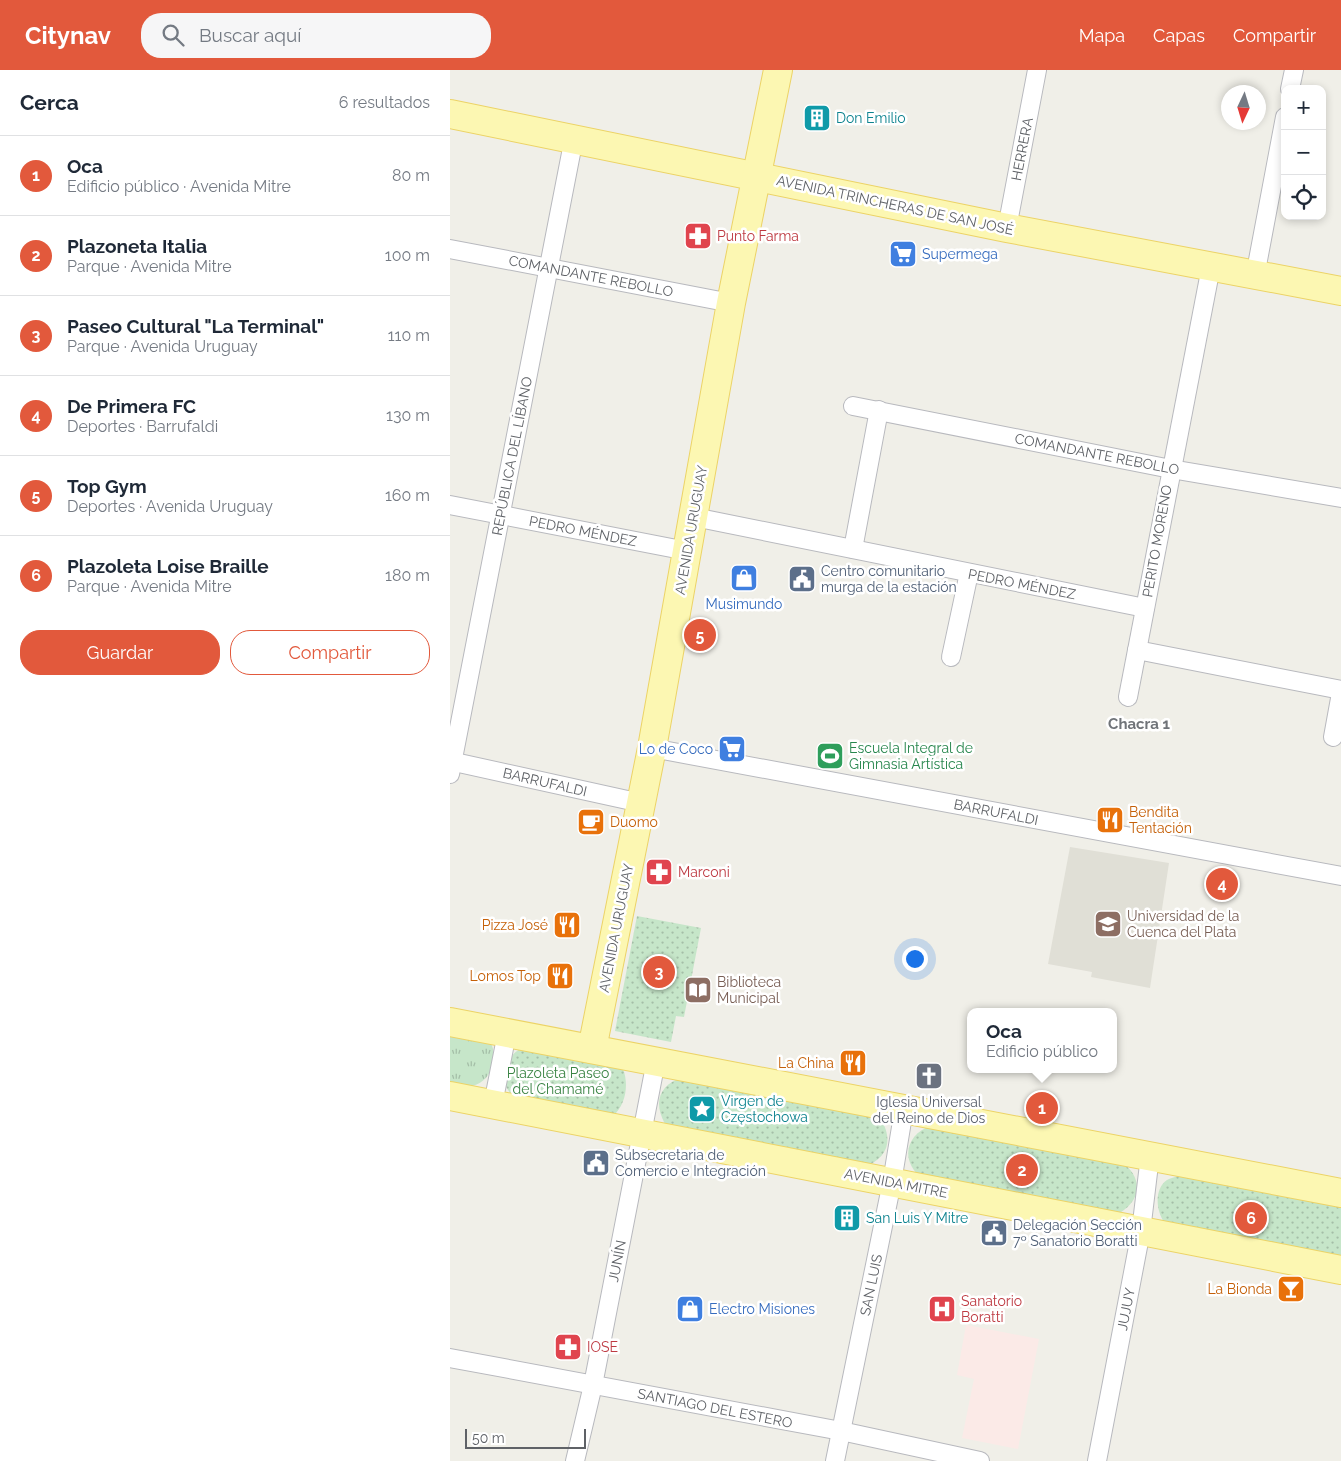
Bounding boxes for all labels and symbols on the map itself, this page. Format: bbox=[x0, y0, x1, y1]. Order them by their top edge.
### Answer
north arrow bbox=[1221, 85, 1266, 130]
building icon: Don Emilio bbox=[802, 103, 832, 133]
place label: Don Emilio bbox=[836, 110, 906, 126]
street label: HERRERA bbox=[1008, 115, 1036, 182]
street label: AVENIDA TRINCHERAS DE SAN JOSÉ bbox=[775, 171, 1015, 238]
pharmacy icon: Punto Farma bbox=[683, 221, 713, 251]
place label: Punto Farma bbox=[717, 228, 799, 244]
supermarket icon: Supermega bbox=[888, 239, 918, 269]
place label: Supermega bbox=[922, 246, 998, 262]
street label: COMANDANTE REBOLLO bbox=[507, 252, 675, 300]
street label: REPÚBLICA DEL LÍBANO bbox=[488, 375, 535, 537]
street label: COMANDANTE REBOLLO bbox=[1013, 430, 1181, 478]
street label: AVENIDA URUGUAY bbox=[672, 464, 710, 596]
street label: PERITO MORENO bbox=[1139, 484, 1175, 598]
street label: PEDRO MÉNDEZ bbox=[528, 512, 639, 549]
shop icon: Musimundo bbox=[729, 563, 759, 593]
place label: Centro comunitario murga de la estación bbox=[821, 563, 957, 595]
public building icon: Centro comunitario murga de la estación bbox=[787, 564, 817, 594]
street label: PEDRO MÉNDEZ bbox=[967, 565, 1078, 602]
place label: Musimundo bbox=[706, 596, 782, 612]
pin: 5 bbox=[684, 616, 716, 654]
district label: Chacra 1 bbox=[1108, 715, 1170, 733]
supermarket icon: Lo de Coco bbox=[717, 734, 747, 764]
place label: Escuela Integral de Gimnasia Artística bbox=[849, 740, 973, 772]
place label: Lo de Coco bbox=[639, 741, 713, 757]
sports icon: Escuela Integral de Gimnasia Artística bbox=[815, 741, 845, 771]
street label: BARRUFALDI bbox=[501, 765, 589, 799]
street label: BARRUFALDI bbox=[952, 796, 1040, 828]
place label: Bendita Tentación bbox=[1129, 804, 1192, 836]
restaurant icon: Bendita Tentación bbox=[1095, 805, 1125, 835]
cafe icon: Duomo bbox=[576, 807, 606, 837]
place label: Duomo bbox=[610, 814, 658, 830]
pharmacy icon: Marconi bbox=[644, 857, 674, 887]
street label: AVENIDA URUGUAY bbox=[596, 862, 636, 994]
place label: Marconi bbox=[678, 864, 730, 880]
pin: 4 bbox=[1206, 865, 1238, 903]
place label: Universidad de la Cuenca del Plata bbox=[1127, 908, 1239, 940]
school or university icon: Universidad de la Cuenca del Plata bbox=[1093, 909, 1123, 939]
restaurant icon: Pizza José bbox=[552, 910, 582, 940]
place label: Pizza José bbox=[482, 917, 548, 933]
your location bbox=[902, 946, 928, 972]
pin: 3 bbox=[643, 953, 675, 991]
restaurant icon: Lomos Top bbox=[545, 961, 575, 991]
place label: Lomos Top bbox=[470, 968, 541, 984]
place label: Biblioteca Municipal bbox=[717, 974, 781, 1006]
library icon: Biblioteca Municipal bbox=[683, 975, 713, 1005]
restaurant icon: La China bbox=[838, 1048, 868, 1078]
place label: La China bbox=[778, 1055, 834, 1071]
church icon: Iglesia Universal del Reino de Dios bbox=[914, 1061, 944, 1091]
park label: Plazoleta Paseo del Chamamé bbox=[507, 1065, 609, 1097]
pin: 1 bbox=[1026, 1089, 1058, 1127]
place label: Virgen de Częstochowa bbox=[721, 1093, 808, 1125]
place icon: Virgen de Częstochowa bbox=[687, 1094, 717, 1124]
place label: Iglesia Universal del Reino de Dios bbox=[873, 1094, 986, 1126]
place label: Subsecretaria de Comercio e Integración bbox=[615, 1147, 766, 1179]
public building icon: Subsecretaria de Comercio e Integración bbox=[581, 1148, 611, 1178]
pin: 2 bbox=[1006, 1151, 1038, 1189]
street label: AVENIDA MITRE bbox=[843, 1165, 949, 1201]
pin: 6 bbox=[1235, 1199, 1267, 1237]
building icon: San Luis Y Mitre bbox=[832, 1203, 862, 1233]
place label: San Luis Y Mitre bbox=[866, 1210, 968, 1226]
place label: Delegación Sección 7º Sanatorio Boratti bbox=[1013, 1217, 1142, 1249]
public building icon: Delegación Sección 7º Sanatorio Boratti bbox=[979, 1218, 1009, 1248]
street label: JUNÍN bbox=[604, 1238, 629, 1283]
street label: SAN LUIS bbox=[857, 1252, 885, 1317]
bar icon: La Bionda bbox=[1276, 1274, 1306, 1304]
place label: La Bionda bbox=[1207, 1281, 1272, 1297]
street label: JUJUY bbox=[1114, 1286, 1138, 1332]
place label: Sanatorio Boratti bbox=[961, 1293, 1022, 1325]
shop icon: Electro Misiones bbox=[675, 1294, 705, 1324]
hospital icon: Sanatorio Boratti bbox=[927, 1294, 957, 1324]
place label: Electro Misiones bbox=[709, 1301, 815, 1317]
pharmacy icon: IOSE bbox=[553, 1332, 583, 1362]
place label: IOSE bbox=[587, 1339, 618, 1355]
street label: SANTIAGO DEL ESTERO bbox=[636, 1385, 794, 1431]
scale bar bbox=[465, 1426, 586, 1449]

